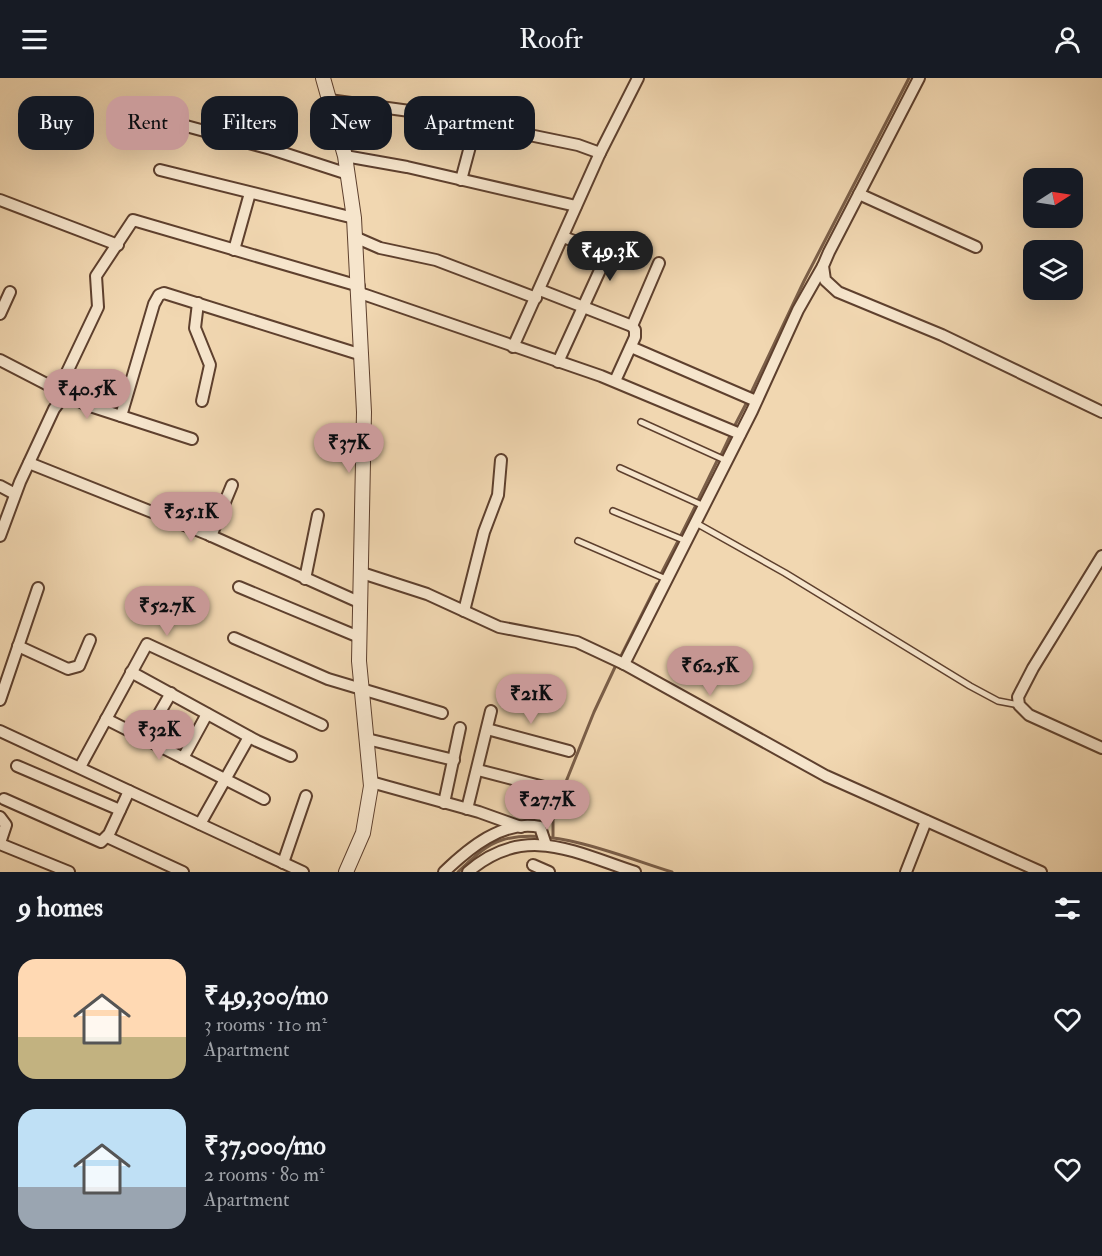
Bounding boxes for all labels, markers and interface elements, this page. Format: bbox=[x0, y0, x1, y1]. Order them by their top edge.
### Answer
icon: menu bbox=[18, 23, 51, 56]
text: Roofr bbox=[519, 23, 583, 56]
icon: person bbox=[1051, 23, 1084, 56]
chip: Buy bbox=[18, 96, 94, 150]
chip: Rent bbox=[106, 96, 189, 150]
chip: Filters bbox=[201, 96, 298, 150]
chip: New bbox=[310, 96, 392, 150]
chip: Apartment bbox=[404, 96, 535, 150]
north arrow bbox=[1023, 168, 1083, 228]
map controls bbox=[1023, 168, 1083, 300]
pin: ₹49.3K bbox=[561, 231, 659, 282]
text: ₹49.3K bbox=[581, 238, 639, 263]
button: layers bbox=[1023, 240, 1083, 300]
pin: ₹40.5K bbox=[38, 369, 136, 420]
text: ₹40.5K bbox=[58, 376, 116, 401]
pin: ₹37K bbox=[313, 423, 385, 474]
text: ₹37K bbox=[328, 430, 370, 455]
pin: ₹25.1K bbox=[142, 492, 240, 543]
text: ₹25.1K bbox=[164, 499, 218, 524]
pin: ₹52.7K bbox=[118, 586, 216, 637]
text: ₹52.7K bbox=[139, 593, 195, 618]
pin: ₹62.5K bbox=[661, 646, 759, 697]
text: ₹62.5K bbox=[681, 653, 739, 678]
pin: ₹21K bbox=[495, 674, 567, 725]
text: ₹21K bbox=[510, 681, 552, 706]
pin: ₹32K bbox=[123, 710, 195, 761]
text: ₹32K bbox=[137, 717, 181, 742]
pin: ₹27.7K bbox=[498, 780, 596, 831]
text: ₹27.7K bbox=[519, 787, 575, 812]
text: 9 homes bbox=[18, 892, 103, 924]
icon: filters bbox=[1051, 892, 1084, 925]
text: ₹49,300/mo bbox=[204, 980, 328, 1012]
icon: home bbox=[66, 983, 138, 1055]
icon: heart bbox=[1051, 1003, 1084, 1036]
text: 3 rooms · 110 m² bbox=[204, 1012, 327, 1037]
text: Apartment bbox=[204, 1037, 289, 1062]
text: ₹37,000/mo bbox=[204, 1130, 326, 1162]
icon: home bbox=[66, 1133, 138, 1205]
icon: heart bbox=[1051, 1153, 1084, 1186]
text: 2 rooms · 80 m² bbox=[204, 1162, 325, 1187]
text: Apartment bbox=[204, 1187, 289, 1212]

